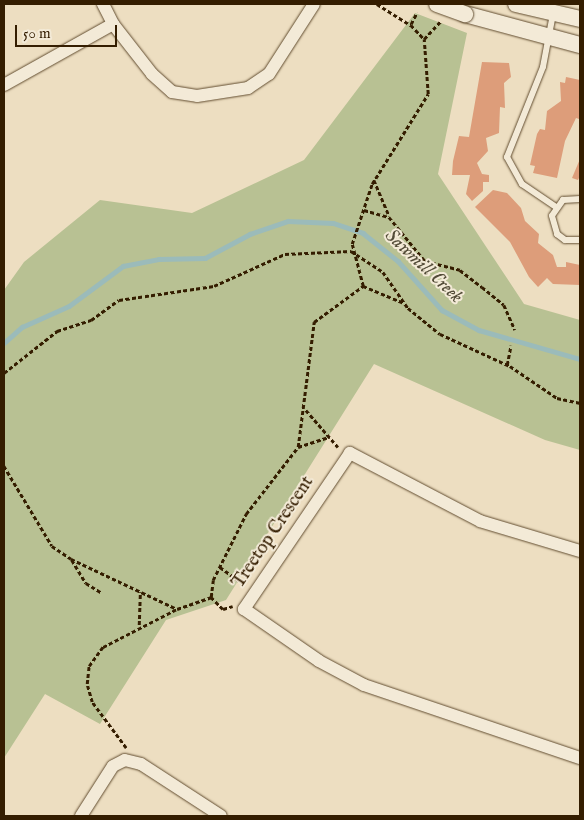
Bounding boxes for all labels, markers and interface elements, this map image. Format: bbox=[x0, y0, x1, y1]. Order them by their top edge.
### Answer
scale bar bbox=[18, 15, 120, 47]
text: 50 m bbox=[23, 24, 51, 43]
water label: Sawmill Creek bbox=[379, 225, 467, 309]
street label: Treetop Crescent bbox=[229, 473, 319, 593]

